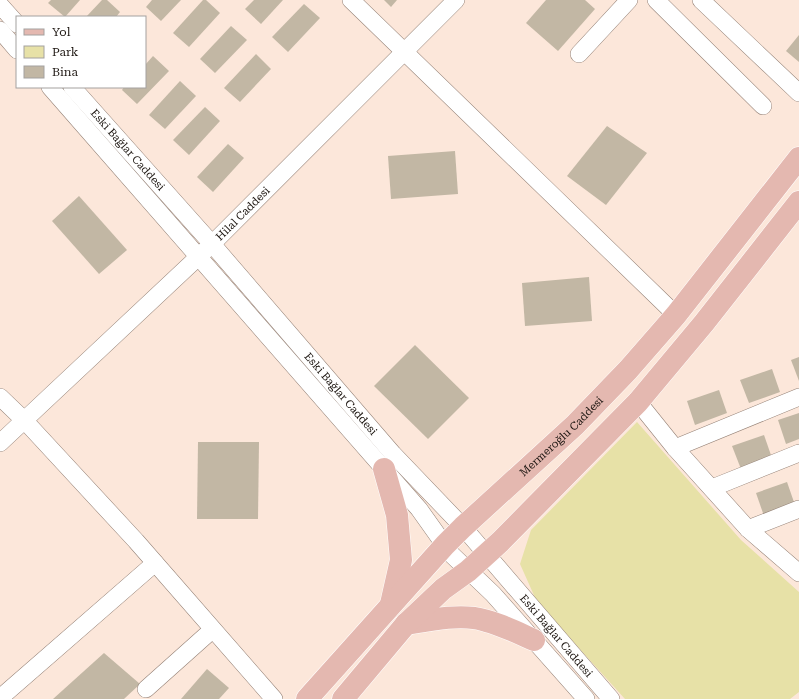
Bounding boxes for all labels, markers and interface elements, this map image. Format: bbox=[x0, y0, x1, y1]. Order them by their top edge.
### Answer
legend bbox=[16, 16, 146, 88]
text: Yol bbox=[52, 25, 71, 39]
text: Park bbox=[52, 45, 79, 59]
text: Bina bbox=[52, 65, 79, 79]
street label: Eski Bağlar Caddesi bbox=[88, 106, 168, 193]
street label: Hilal Caddesi bbox=[213, 183, 273, 243]
street label: Eski Bağlar Caddesi bbox=[302, 350, 380, 438]
street label: Mermeroğlu Caddesi bbox=[517, 393, 606, 479]
street label: Eski Bağlar Caddesi bbox=[517, 592, 596, 680]

